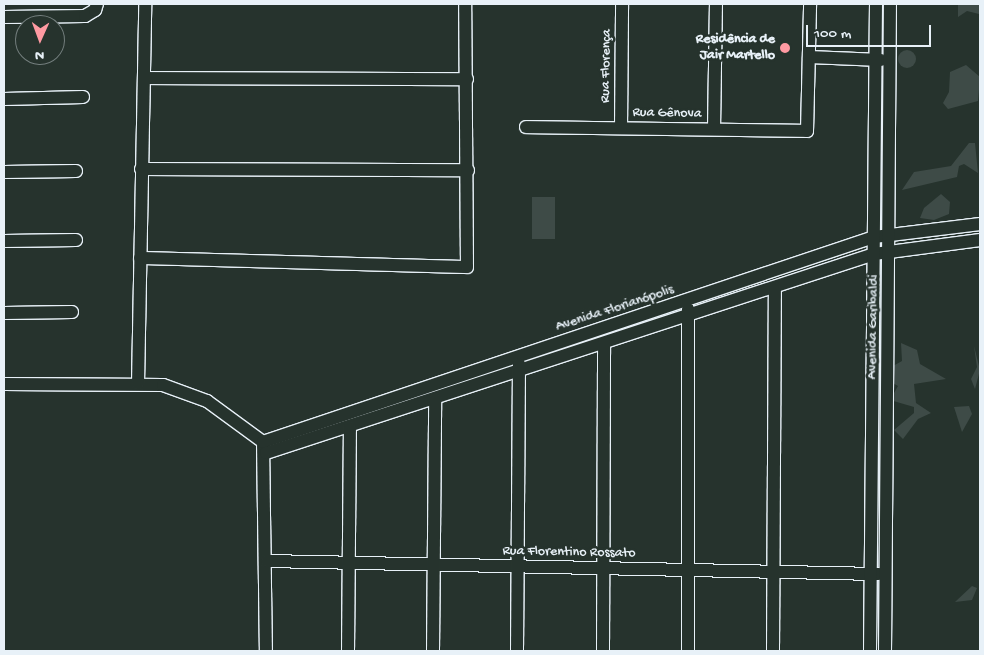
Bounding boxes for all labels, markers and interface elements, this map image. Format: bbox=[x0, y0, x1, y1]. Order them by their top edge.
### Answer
north arrow bbox=[15, 15, 65, 65]
scale bar bbox=[809, 15, 934, 47]
text: 100 m bbox=[814, 25, 851, 43]
street label: Rua Florença bbox=[598, 29, 616, 103]
place label: Residência de Jair Martello bbox=[696, 32, 775, 64]
marker: Residência de Jair Martello bbox=[779, 42, 791, 54]
text: N bbox=[35, 46, 44, 63]
street label: Rua Gênova bbox=[632, 105, 702, 123]
street label: Avenida Garibaldi bbox=[865, 275, 883, 379]
street label: Avenida Florianópolis bbox=[554, 282, 676, 336]
street label: Rua Florentino Rossato bbox=[502, 543, 636, 563]

